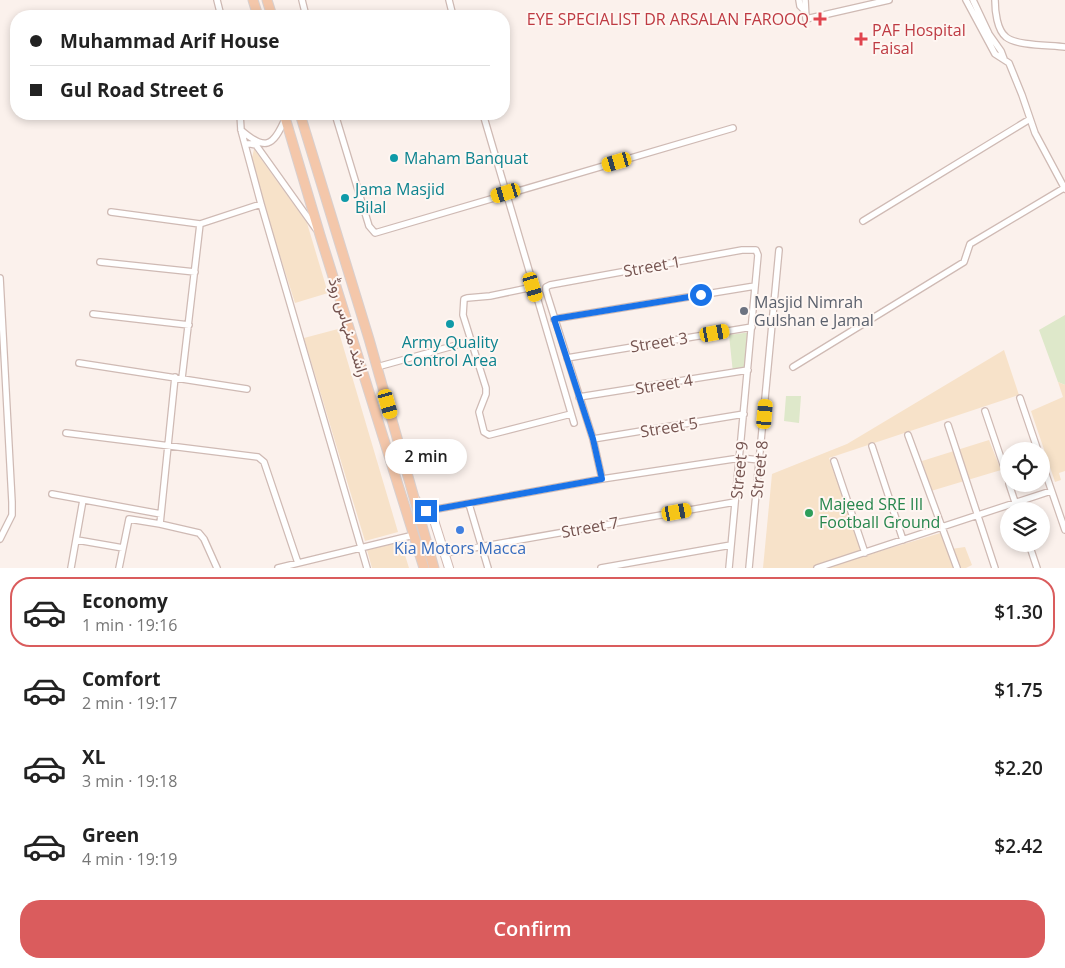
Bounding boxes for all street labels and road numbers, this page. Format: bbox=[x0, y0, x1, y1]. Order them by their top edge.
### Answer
street label: Street 1 bbox=[622, 250, 682, 282]
street label: راشد منہاس روڈ bbox=[323, 275, 375, 379]
street label: Street 3 bbox=[629, 327, 689, 357]
street label: Street 4 bbox=[634, 369, 694, 399]
street label: Street 5 bbox=[639, 412, 699, 442]
street label: Street 8 bbox=[745, 439, 773, 499]
street label: Street 9 bbox=[725, 440, 753, 500]
street label: Street 7 bbox=[560, 511, 620, 543]

